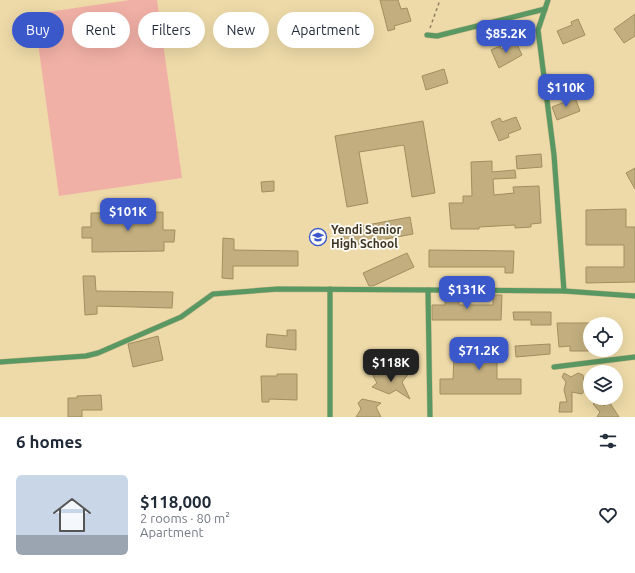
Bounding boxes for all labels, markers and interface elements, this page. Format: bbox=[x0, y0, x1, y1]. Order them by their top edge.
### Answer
chip: Buy bbox=[12, 12, 64, 48]
chip: Rent bbox=[72, 12, 130, 48]
chip: Filters bbox=[138, 12, 205, 48]
chip: New bbox=[213, 12, 269, 48]
chip: Apartment bbox=[277, 12, 374, 48]
pin: $85.2K bbox=[473, 20, 539, 54]
text: $85.2K bbox=[485, 26, 527, 40]
pin: $110K bbox=[538, 74, 594, 108]
text: $110K bbox=[547, 80, 585, 94]
pin: $101K bbox=[100, 198, 156, 232]
text: $101K bbox=[109, 204, 147, 218]
place label: Yendi Senior High School bbox=[331, 223, 401, 250]
school or university icon: Yendi Senior High School bbox=[308, 227, 328, 247]
pin: $131K bbox=[439, 276, 495, 310]
text: $131K bbox=[448, 282, 486, 296]
map controls bbox=[583, 317, 623, 405]
button: locate bbox=[583, 317, 623, 357]
pin: $71.2K bbox=[446, 337, 512, 371]
text: $71.2K bbox=[458, 343, 500, 357]
pin: $118K bbox=[363, 349, 419, 383]
text: $118K bbox=[372, 355, 410, 369]
button: layers bbox=[583, 365, 623, 405]
icon: filters bbox=[597, 430, 619, 452]
text: 6 homes bbox=[16, 432, 82, 451]
icon: home bbox=[48, 491, 96, 539]
text: $118,000 bbox=[140, 492, 211, 511]
icon: heart bbox=[597, 504, 619, 526]
text: 2 rooms · 80 m² bbox=[140, 511, 230, 525]
text: Apartment bbox=[140, 525, 204, 539]

